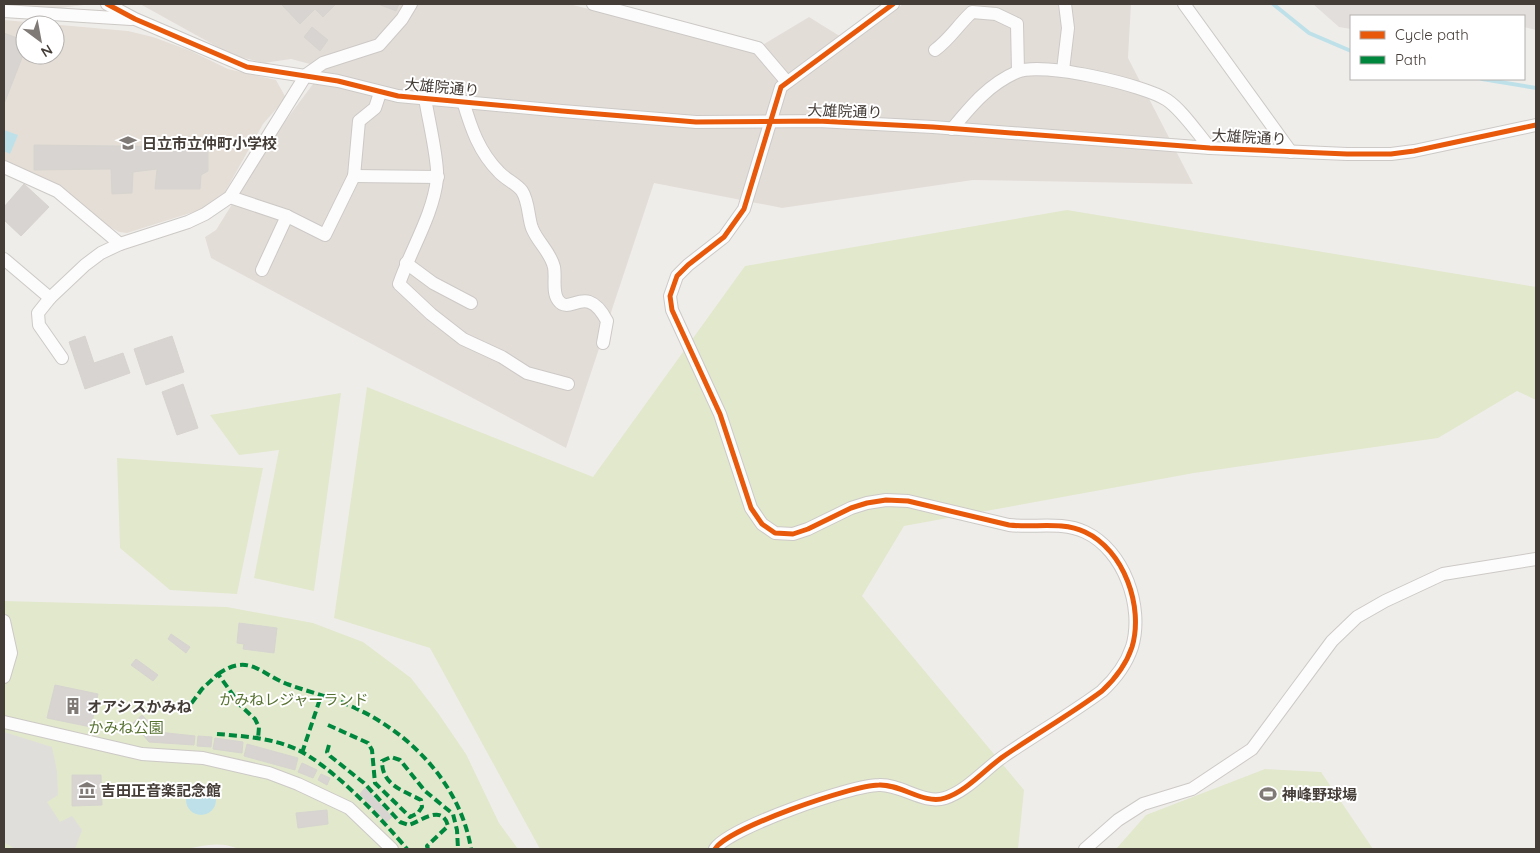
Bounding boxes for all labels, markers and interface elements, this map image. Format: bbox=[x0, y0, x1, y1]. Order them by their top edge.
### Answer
north arrow bbox=[15, 15, 65, 65]
legend bbox=[1350, 15, 1525, 80]
text: Cycle path bbox=[1395, 25, 1469, 44]
text: N bbox=[38, 41, 56, 61]
text: Path bbox=[1395, 50, 1427, 69]
street label: 大雄院通り bbox=[404, 74, 480, 100]
street label: 大雄院通り bbox=[807, 100, 883, 122]
street label: 大雄院通り bbox=[1211, 126, 1287, 148]
school or university icon: 日立市立仲町小学校 bbox=[118, 133, 138, 153]
place label: 日立市立仲町小学校 bbox=[142, 134, 277, 153]
park label: かみねレジャーランド bbox=[219, 690, 369, 709]
building icon: オアシスかみね bbox=[63, 696, 83, 716]
place label: オアシスかみね bbox=[87, 697, 191, 716]
park label: かみね公園 bbox=[88, 718, 164, 737]
museum icon: 吉田正音楽記念館 bbox=[77, 780, 97, 800]
place label: 吉田正音楽記念館 bbox=[101, 781, 221, 800]
sports icon: 神峰野球場 bbox=[1258, 784, 1278, 804]
place label: 神峰野球場 bbox=[1281, 785, 1357, 804]

